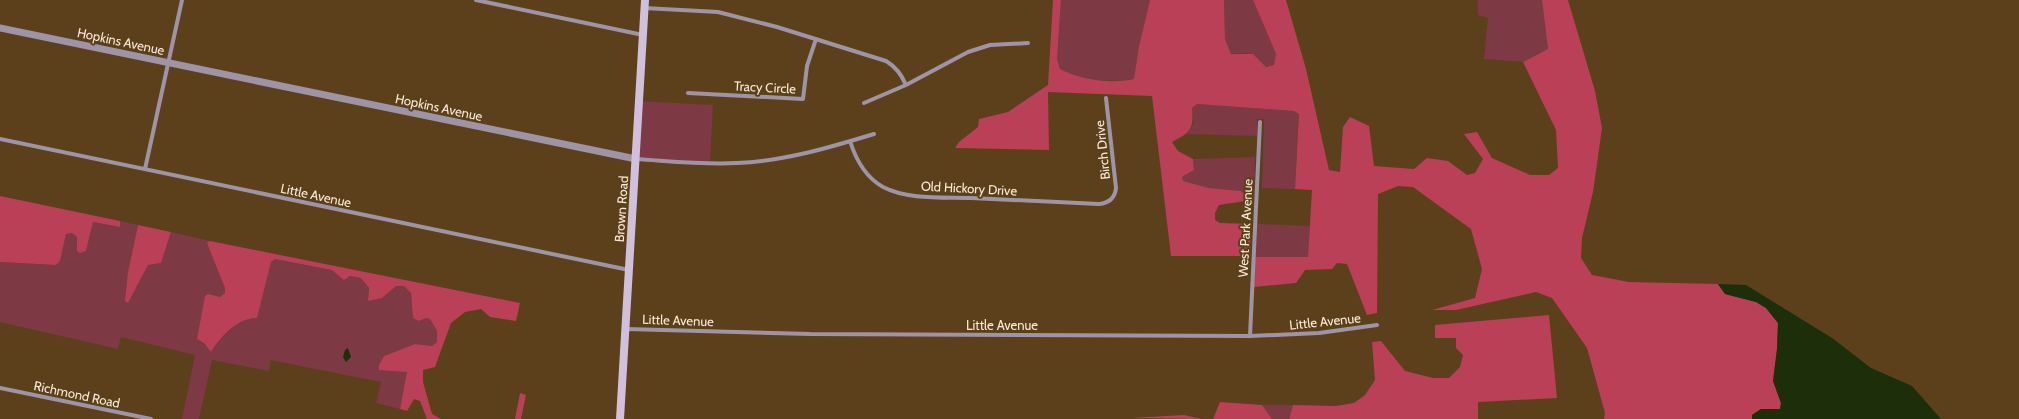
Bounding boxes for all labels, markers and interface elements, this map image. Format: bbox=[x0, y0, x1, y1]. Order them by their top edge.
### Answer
street label: Hopkins Avenue bbox=[76, 24, 166, 58]
street label: Tracy Circle bbox=[734, 77, 797, 97]
street label: Hopkins Avenue bbox=[394, 90, 484, 124]
street label: Birch Drive bbox=[1091, 119, 1113, 180]
street label: Brown Road bbox=[611, 175, 631, 243]
street label: Old Hickory Drive bbox=[921, 177, 1018, 199]
street label: West Park Avenue bbox=[1234, 178, 1256, 278]
street label: Little Avenue bbox=[279, 180, 353, 210]
street label: Little Avenue bbox=[1288, 309, 1362, 333]
street label: Little Avenue bbox=[642, 311, 715, 329]
street label: Little Avenue bbox=[966, 317, 1038, 333]
street label: Richmond Road bbox=[32, 377, 122, 411]

